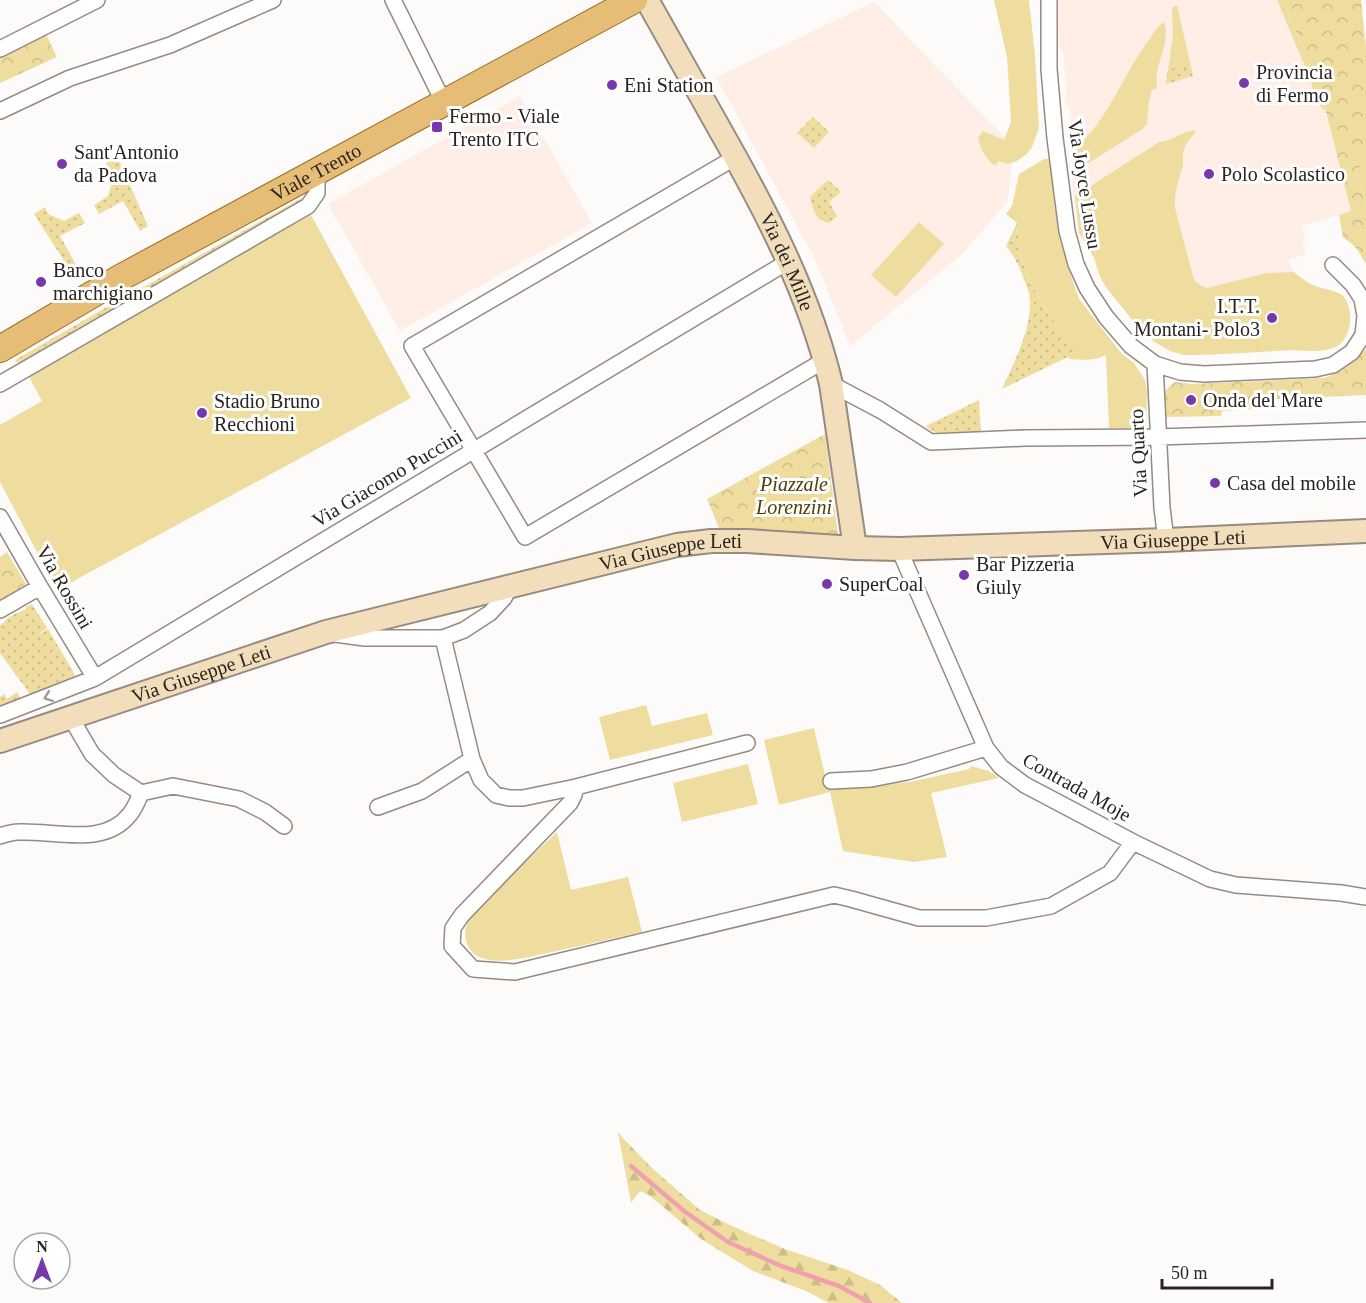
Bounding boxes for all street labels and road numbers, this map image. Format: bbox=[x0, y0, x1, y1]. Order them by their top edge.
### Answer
street label: Via Joyce Lussu bbox=[1063, 118, 1106, 251]
street label: Viale Trento bbox=[267, 139, 365, 205]
street label: Via dei Mille bbox=[756, 209, 819, 314]
street label: Via Quarto bbox=[1125, 408, 1151, 498]
street label: Via Giacomo Puccini bbox=[308, 424, 466, 531]
street label: Via Giuseppe Leti bbox=[1100, 525, 1247, 553]
street label: Via Giuseppe Leti bbox=[597, 530, 743, 575]
street label: Via Rossini bbox=[32, 541, 98, 633]
street label: Via Giuseppe Leti bbox=[129, 640, 274, 707]
street label: Contrada Moje bbox=[1018, 748, 1135, 827]

